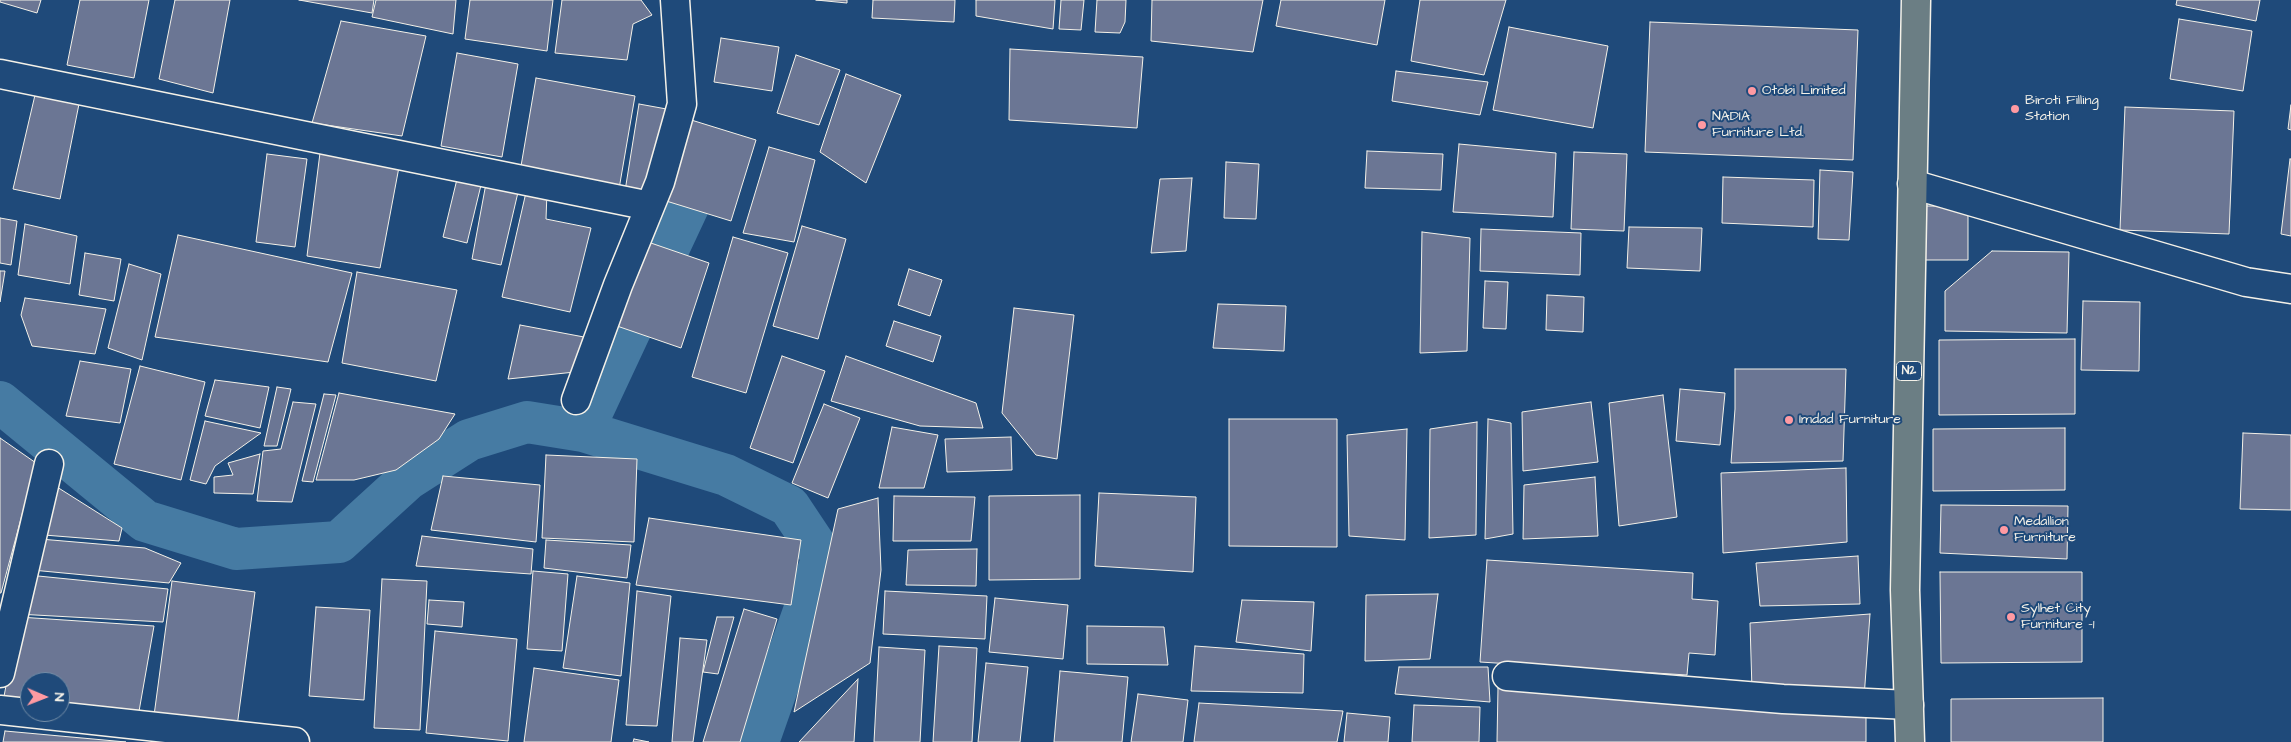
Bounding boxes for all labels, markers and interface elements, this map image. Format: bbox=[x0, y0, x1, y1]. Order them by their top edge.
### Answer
place label: Otobi Limited bbox=[1762, 83, 1846, 99]
marker: Otobi Limited bbox=[1746, 85, 1758, 97]
place label: Biroti Filling Station bbox=[2025, 93, 2099, 125]
marker: Biroti Filling Station bbox=[2009, 103, 2021, 115]
place label: NADIA Furniture Ltd. bbox=[1712, 109, 1804, 142]
marker: NADIA Furniture Ltd. bbox=[1696, 119, 1708, 131]
road number: N2 bbox=[1896, 362, 1922, 381]
place label: Imdad Furniture bbox=[1799, 412, 1901, 428]
marker: Imdad Furniture bbox=[1783, 414, 1795, 426]
place label: Medallion Furniture bbox=[2014, 514, 2076, 546]
marker: Medallion Furniture bbox=[1998, 524, 2010, 536]
place label: Sylhet City Furniture -1 bbox=[2021, 601, 2094, 634]
marker: Sylhet City Furniture -1 bbox=[2005, 611, 2017, 623]
north arrow bbox=[20, 672, 70, 722]
text: N bbox=[49, 693, 69, 702]

